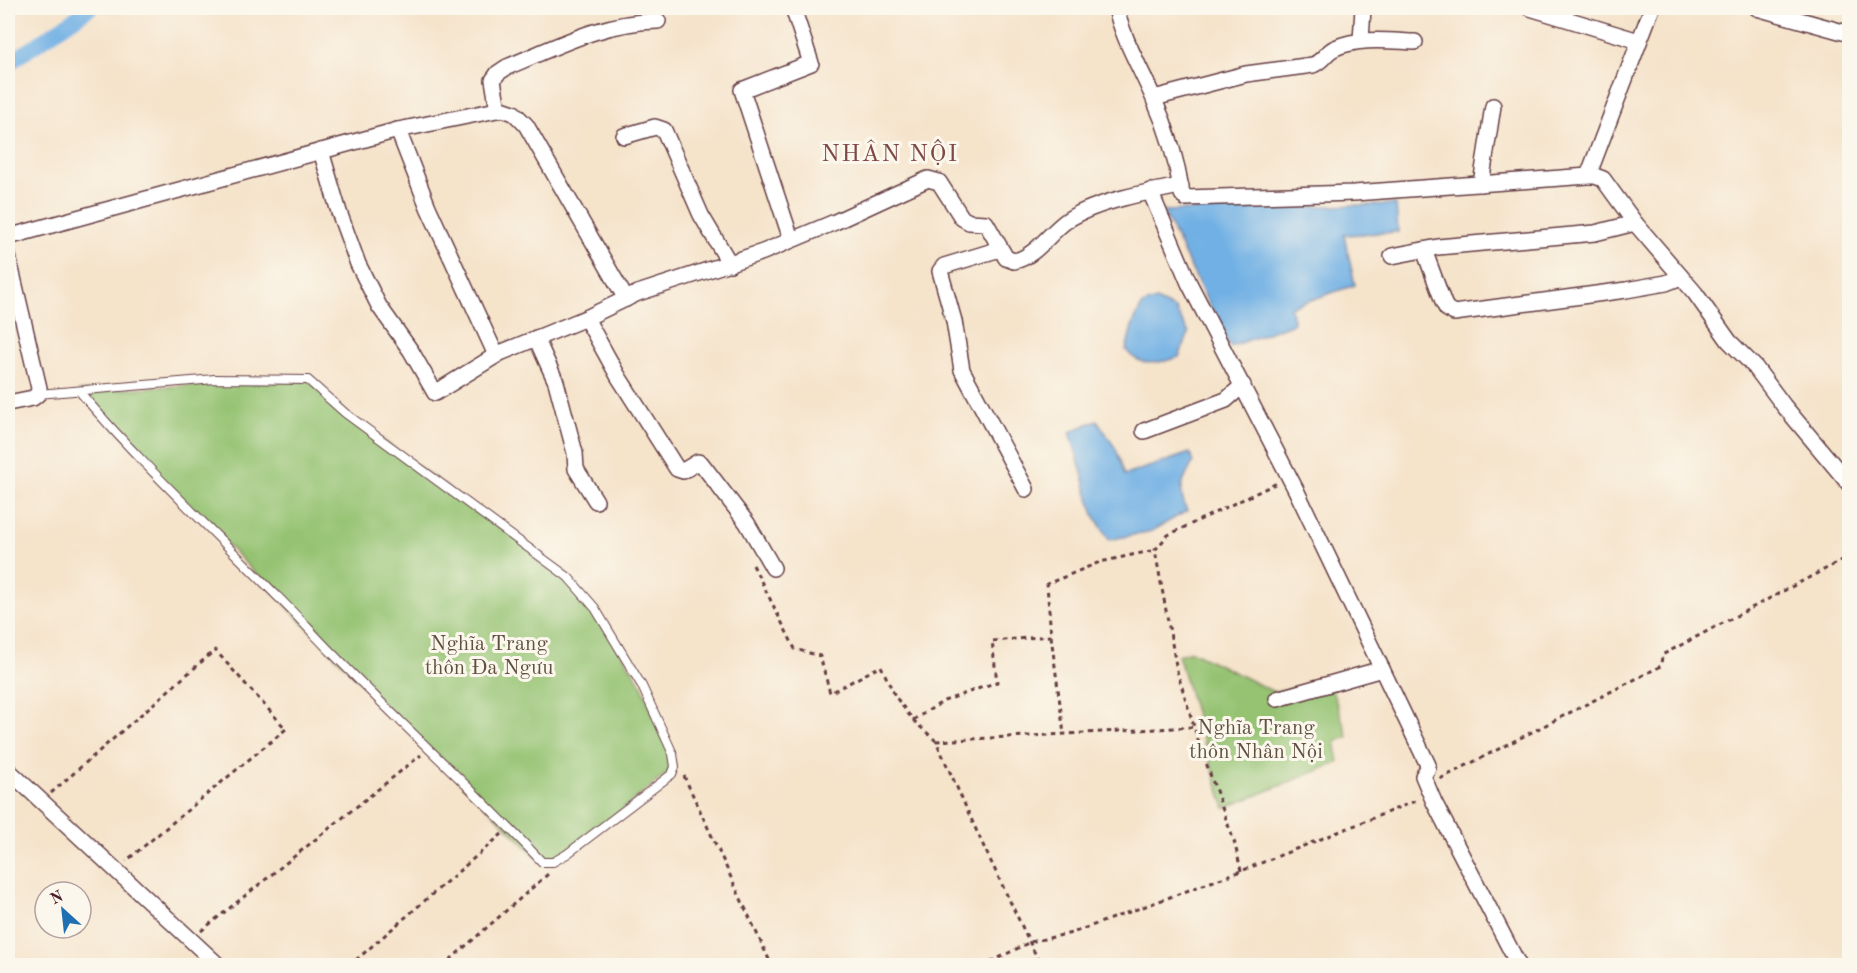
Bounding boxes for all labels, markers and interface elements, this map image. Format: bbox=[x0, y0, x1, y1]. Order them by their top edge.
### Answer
district label: NHÂN NỘI bbox=[821, 139, 959, 167]
park label: Nghĩa Trang thôn Đa Ngưu bbox=[425, 634, 553, 679]
park label: Nghĩa Trang thôn Nhân Nội bbox=[1189, 718, 1323, 763]
north arrow bbox=[33, 880, 93, 940]
text: N bbox=[48, 888, 67, 908]

